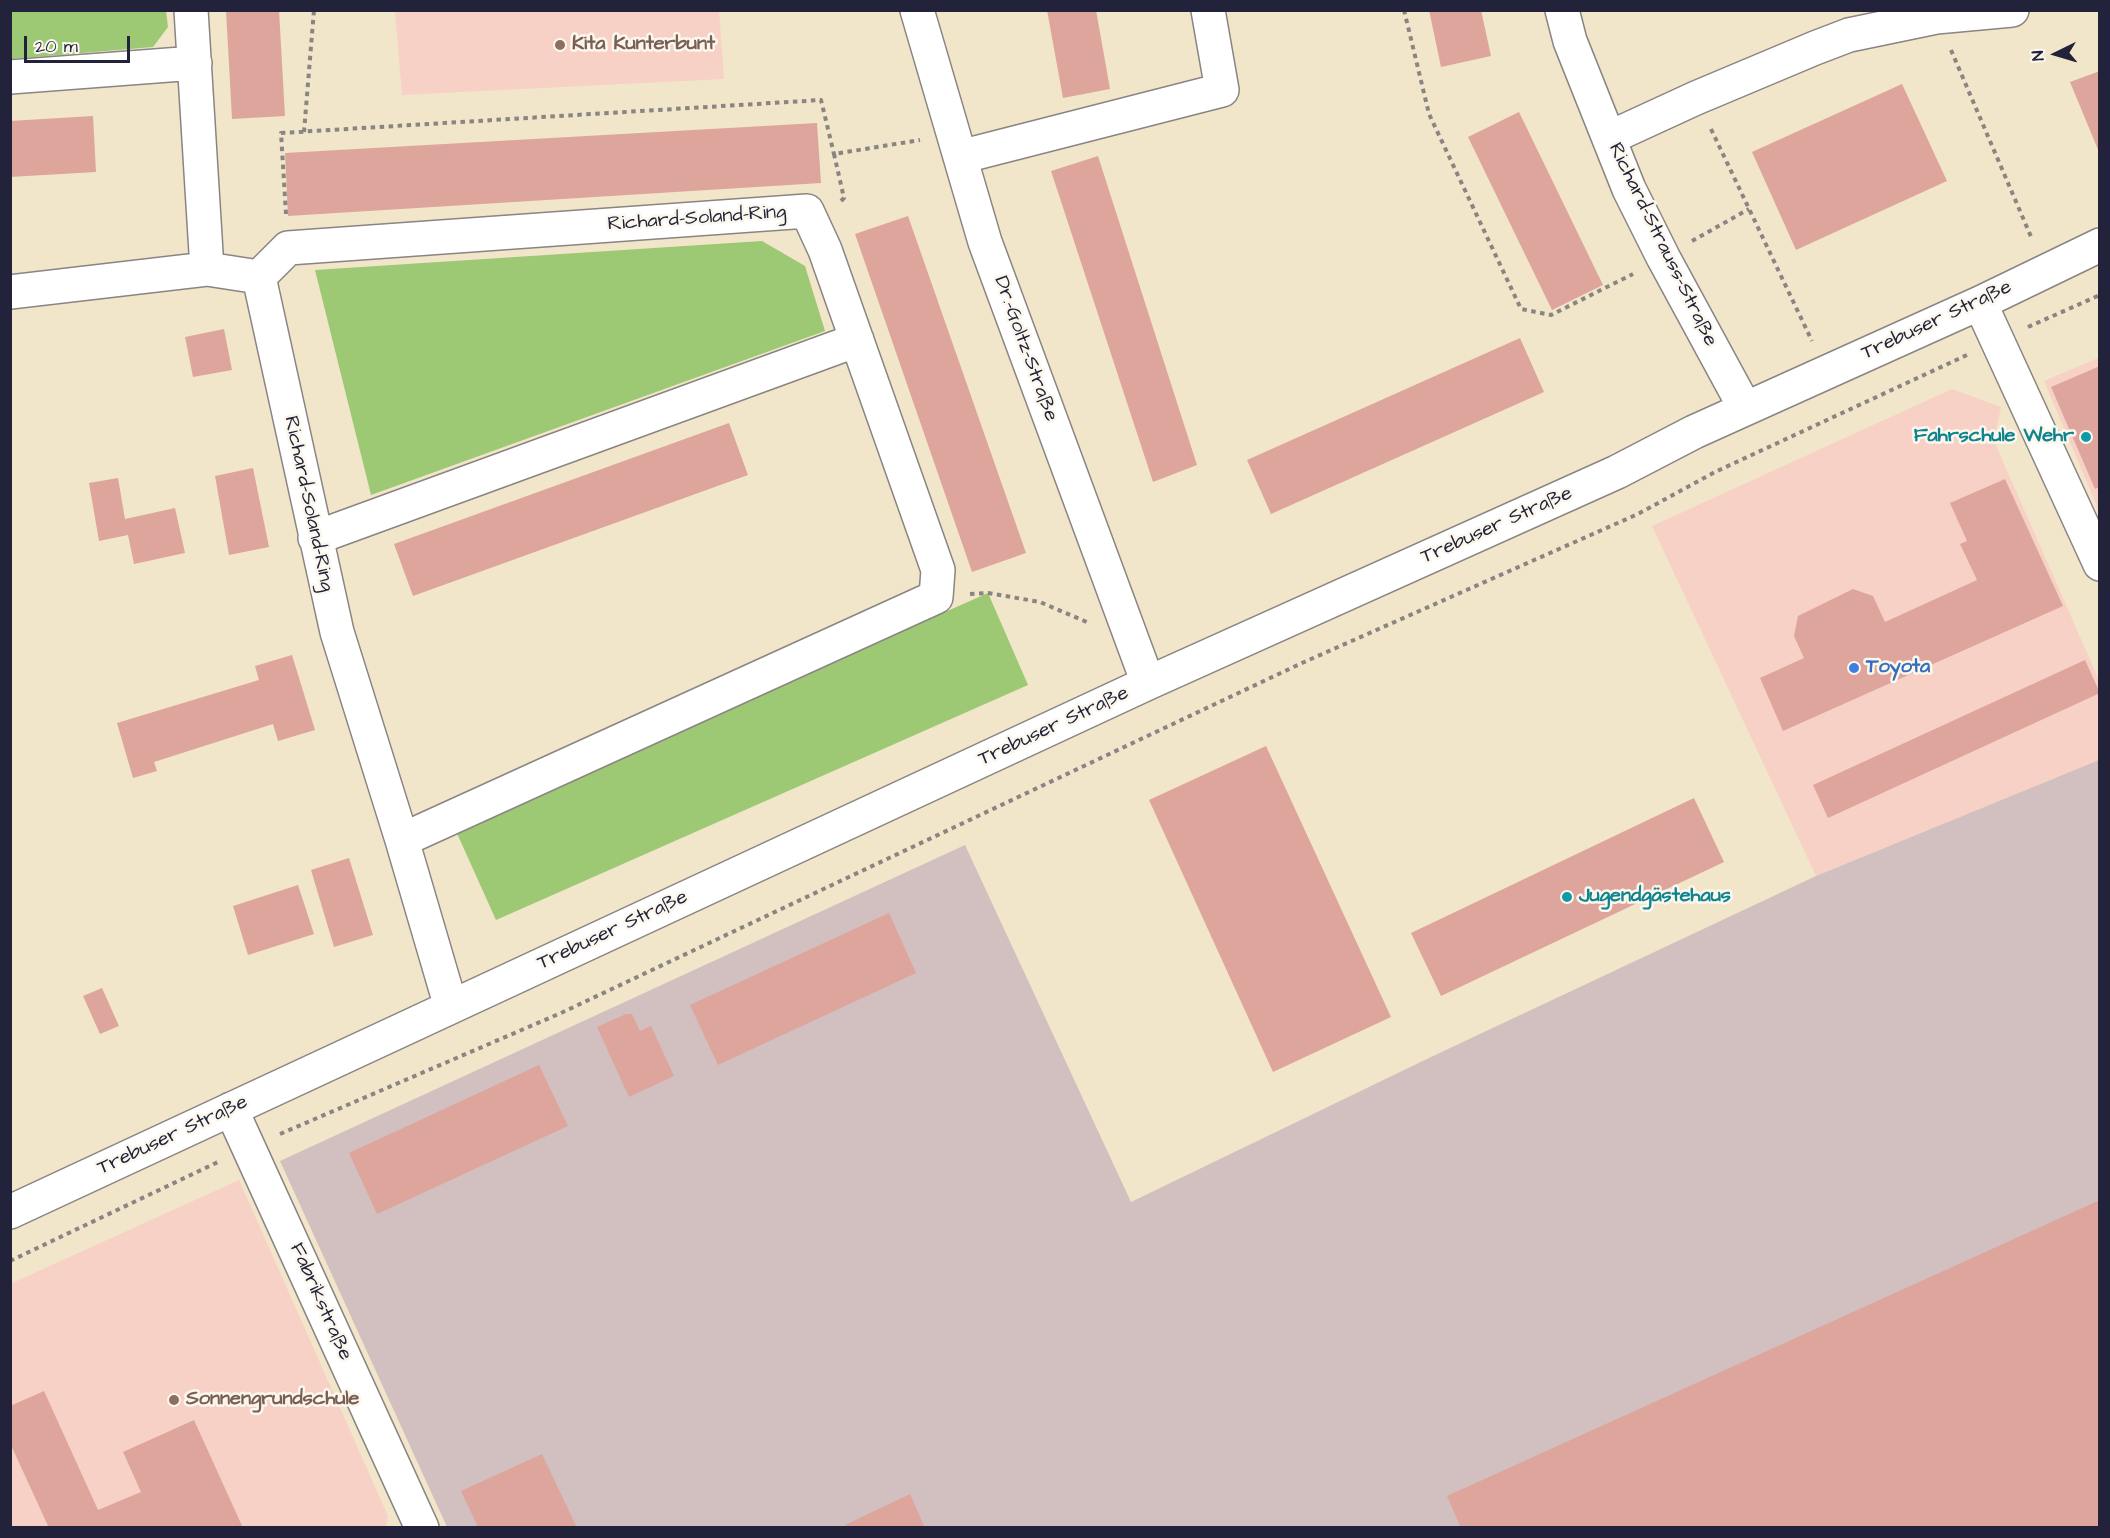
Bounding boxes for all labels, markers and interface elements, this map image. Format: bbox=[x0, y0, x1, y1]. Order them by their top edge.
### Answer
scale bar bbox=[27, 24, 134, 62]
north arrow bbox=[2026, 24, 2086, 84]
place label: Kita Kunterbunt bbox=[572, 33, 715, 57]
text: 20 m bbox=[35, 34, 78, 59]
marker: Kita Kunterbunt bbox=[553, 38, 567, 52]
text: N bbox=[2027, 50, 2049, 62]
street label: Richard-Strauss-Straße bbox=[1602, 139, 1722, 351]
street label: Richard-Soland-Ring bbox=[607, 201, 787, 237]
street label: Dr.-Goltz-Straße bbox=[988, 273, 1062, 425]
street label: Trebuser Straße bbox=[1858, 276, 2016, 366]
street label: Richard-Soland-Ring bbox=[278, 414, 338, 594]
place label: Fahrschule Wehr bbox=[1914, 425, 2074, 449]
marker: Fahrschule Wehr bbox=[2079, 430, 2093, 444]
street label: Trebuser Straße bbox=[1418, 482, 1576, 570]
place label: Toyota bbox=[1866, 656, 1930, 680]
marker: Toyota bbox=[1847, 661, 1861, 675]
street label: Trebuser Straße bbox=[975, 682, 1133, 772]
place label: Jugendgästehaus bbox=[1579, 885, 1731, 909]
street label: Trebuser Straße bbox=[534, 886, 692, 976]
marker: Jugendgästehaus bbox=[1560, 890, 1574, 904]
street label: Trebuser Straße bbox=[94, 1091, 252, 1181]
street label: Fabrikstraße bbox=[283, 1240, 357, 1364]
place label: Sonnengrundschule bbox=[186, 1388, 359, 1412]
marker: Sonnengrundschule bbox=[167, 1393, 181, 1407]

